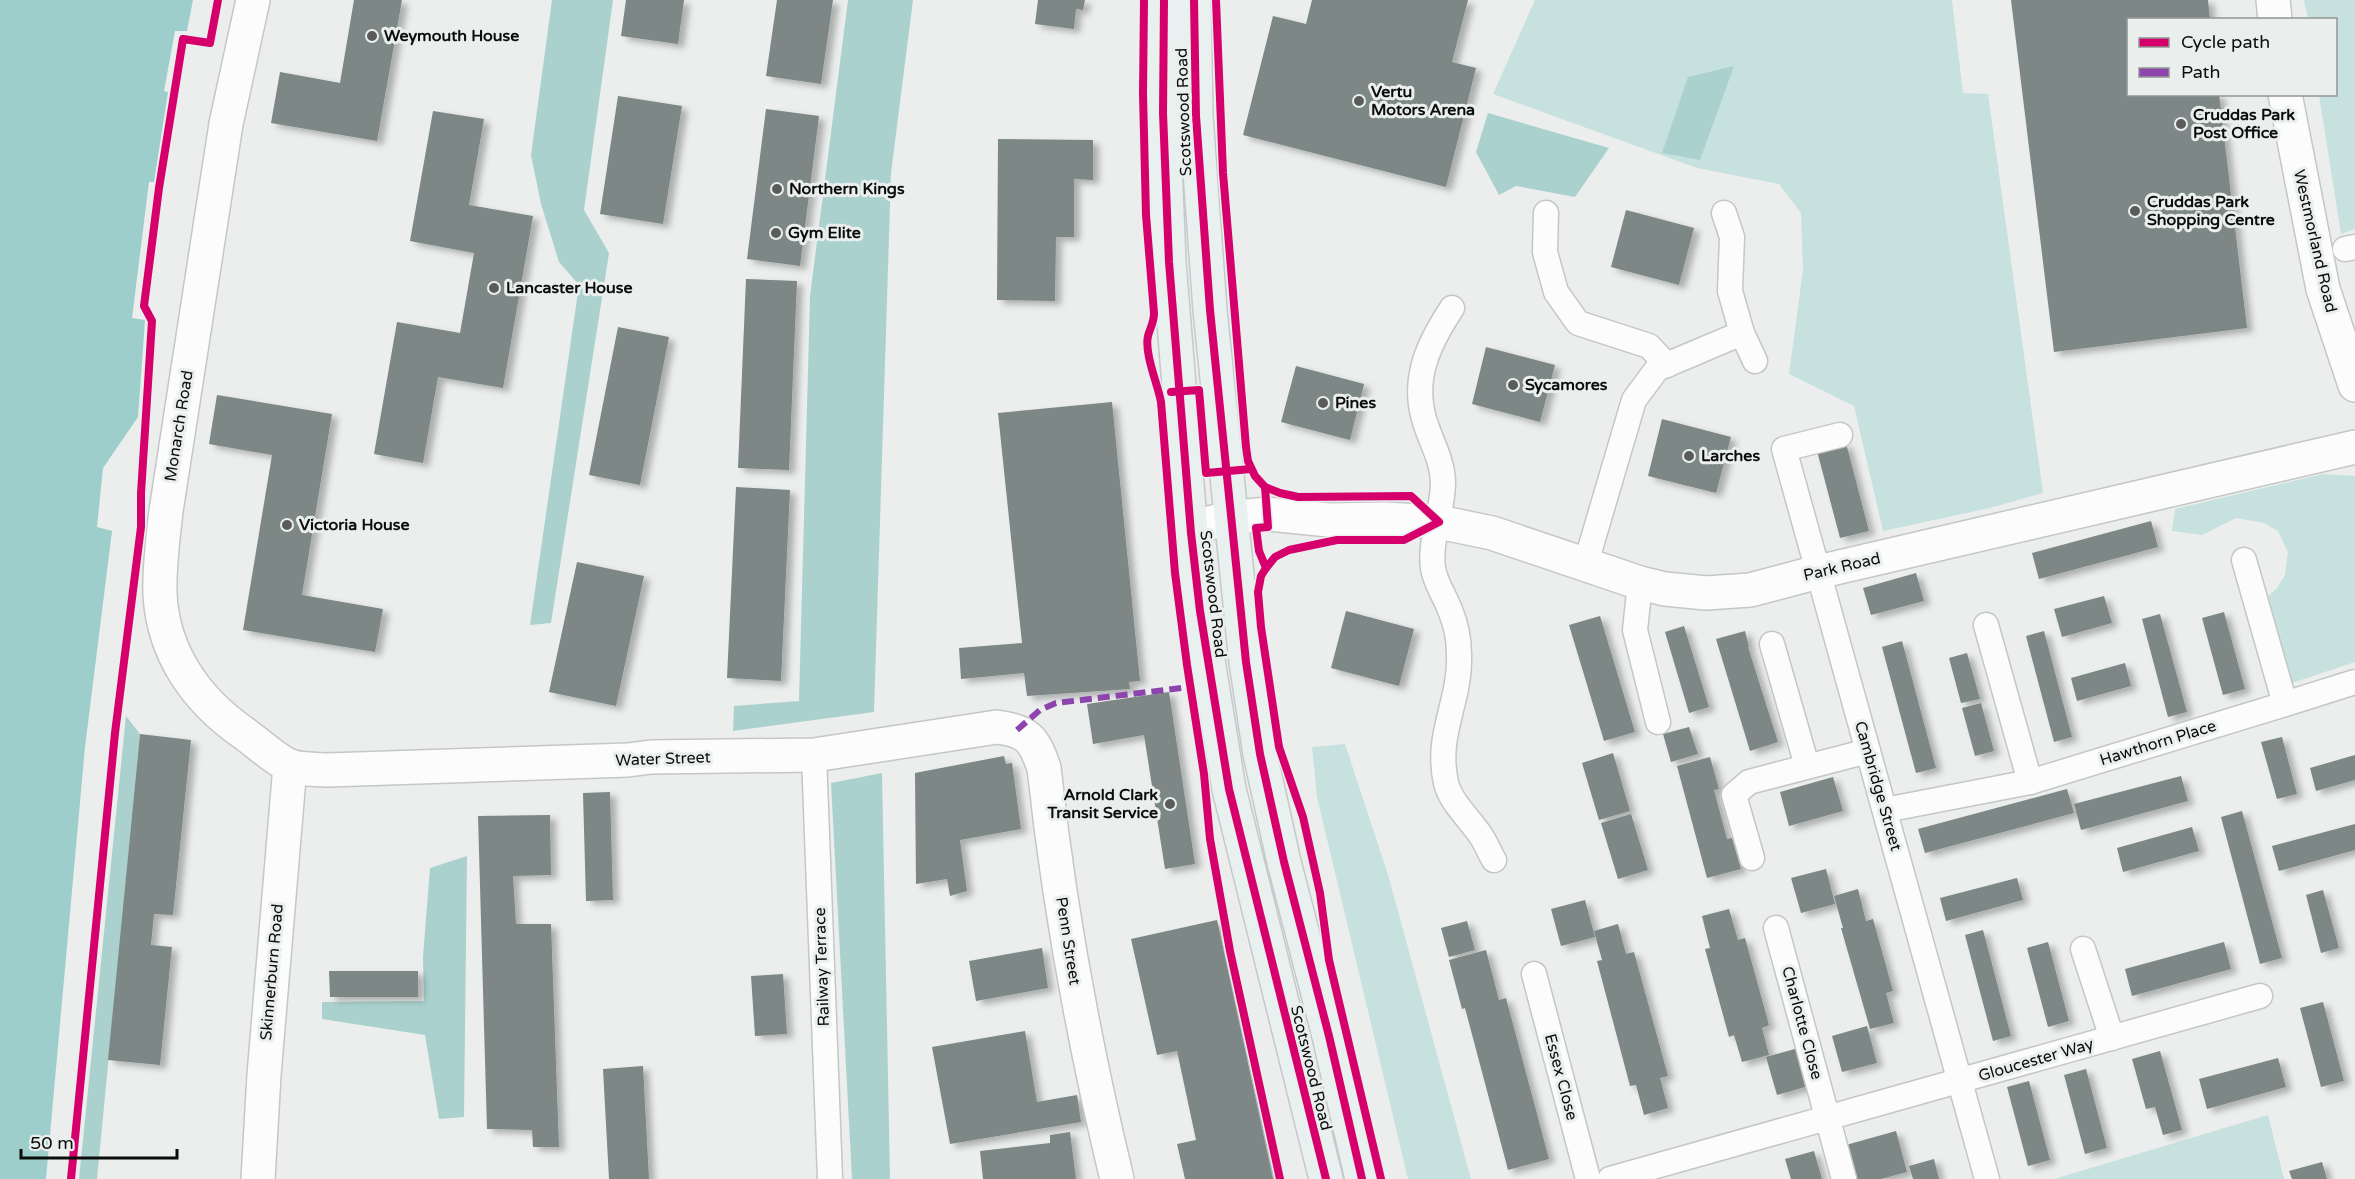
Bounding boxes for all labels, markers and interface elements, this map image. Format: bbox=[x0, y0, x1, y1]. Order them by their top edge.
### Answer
legend bbox=[2127, 18, 2337, 96]
place label: Weymouth House bbox=[384, 26, 519, 46]
marker: Weymouth House bbox=[365, 29, 379, 43]
text: Cycle path bbox=[2181, 31, 2270, 53]
street label: Scotswood Road bbox=[1172, 48, 1196, 176]
text: Path bbox=[2181, 61, 2220, 83]
place label: Vertu Motors Arena bbox=[1371, 82, 1475, 120]
marker: Vertu Motors Arena bbox=[1352, 94, 1366, 108]
place label: Cruddas Park Post Office bbox=[2193, 105, 2295, 143]
marker: Cruddas Park Post Office bbox=[2174, 117, 2188, 131]
street label: Westmorland Road bbox=[2289, 168, 2341, 314]
place label: Northern Kings bbox=[789, 179, 905, 199]
marker: Northern Kings bbox=[770, 182, 784, 196]
place label: Cruddas Park Shopping Centre bbox=[2147, 192, 2275, 230]
marker: Cruddas Park Shopping Centre bbox=[2128, 204, 2142, 218]
place label: Gym Elite bbox=[788, 223, 861, 243]
marker: Gym Elite bbox=[769, 226, 783, 240]
place label: Lancaster House bbox=[506, 278, 633, 298]
marker: Lancaster House bbox=[487, 281, 501, 295]
street label: Monarch Road bbox=[160, 369, 198, 483]
place label: Sycamores bbox=[1525, 375, 1608, 395]
marker: Sycamores bbox=[1506, 378, 1520, 392]
place label: Pines bbox=[1335, 393, 1376, 413]
marker: Pines bbox=[1316, 396, 1330, 410]
place label: Larches bbox=[1701, 446, 1760, 466]
marker: Larches bbox=[1682, 449, 1696, 463]
place label: Victoria House bbox=[299, 515, 410, 535]
marker: Victoria House bbox=[280, 518, 294, 532]
street label: Scotswood Road bbox=[1195, 529, 1231, 659]
street label: Park Road bbox=[1801, 548, 1883, 586]
street label: Hawthorn Place bbox=[2097, 716, 2219, 770]
street label: Cambridge Street bbox=[1850, 719, 1906, 853]
street label: Water Street bbox=[615, 747, 711, 771]
place label: Arnold Clark Transit Service bbox=[1046, 785, 1158, 823]
marker: Arnold Clark Transit Service bbox=[1163, 797, 1177, 811]
street label: Penn Street bbox=[1051, 895, 1085, 987]
street label: Skinnerburn Road bbox=[256, 903, 288, 1041]
street label: Railway Terrace bbox=[810, 907, 834, 1027]
street label: Charlotte Close bbox=[1777, 964, 1827, 1082]
street label: Scotswood Road bbox=[1286, 1003, 1336, 1133]
street label: Essex Close bbox=[1540, 1032, 1582, 1122]
street label: Gloucester Way bbox=[1976, 1034, 2096, 1086]
scale bar bbox=[21, 1122, 177, 1160]
text: 50 m bbox=[30, 1132, 74, 1154]

